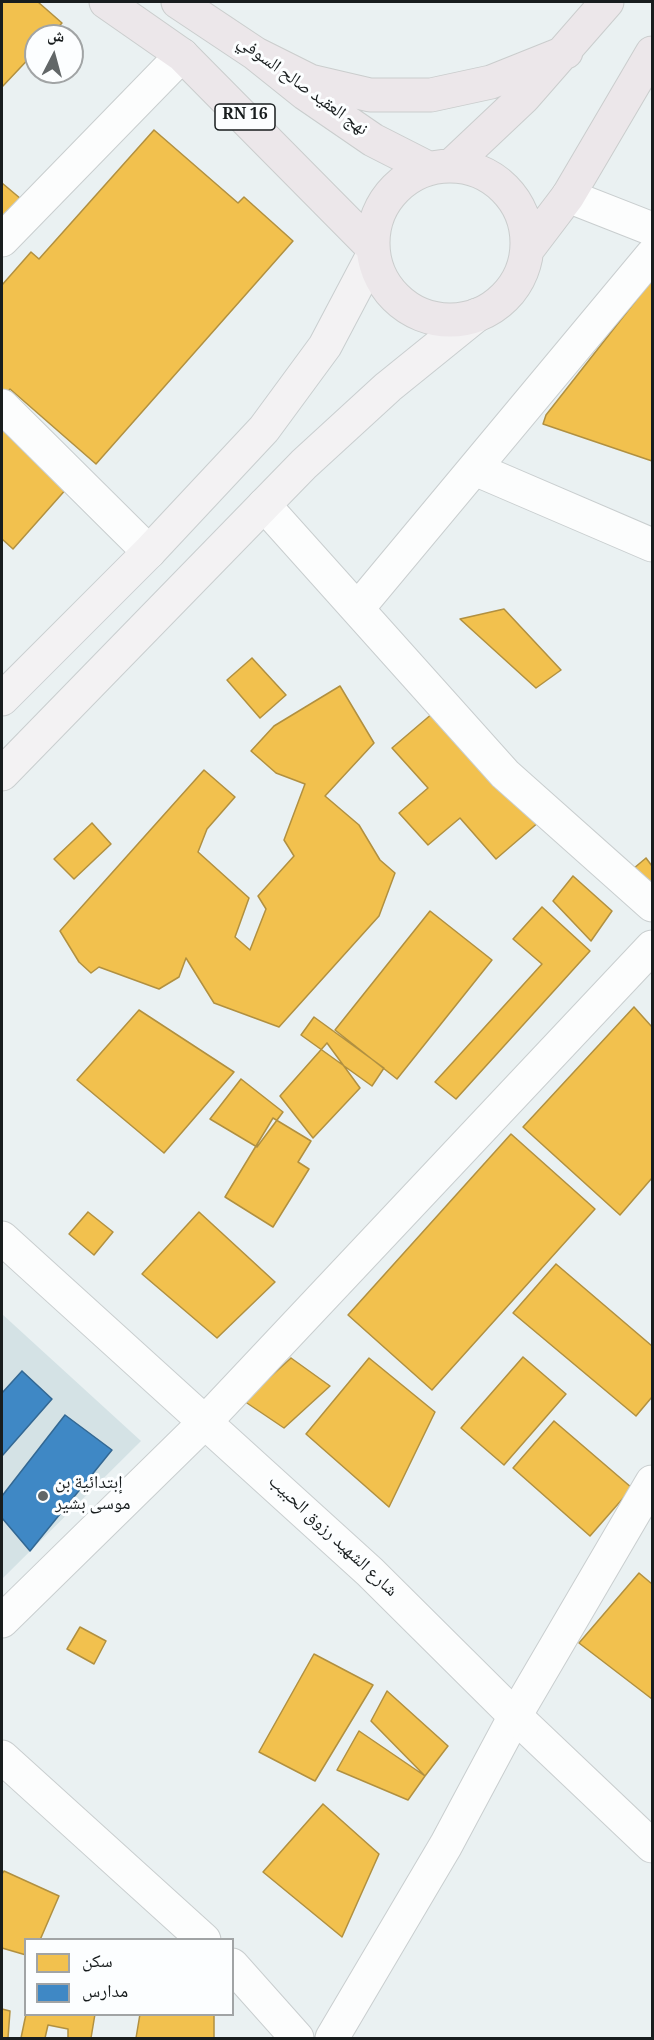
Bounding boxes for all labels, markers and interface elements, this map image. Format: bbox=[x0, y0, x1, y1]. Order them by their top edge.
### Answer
text: ش bbox=[46, 23, 66, 52]
north arrow bbox=[24, 24, 84, 84]
street label: نهج العقيد صالح السوفي bbox=[231, 33, 371, 143]
road number: RN 16 bbox=[215, 104, 275, 130]
street label: شارع الشهيد رزوق الحبيب bbox=[262, 1473, 400, 1603]
place label: إبتدائية بن موسى بشير bbox=[55, 1475, 130, 1518]
marker: إبتدائية بن موسى بشير bbox=[36, 1489, 50, 1503]
legend bbox=[24, 1938, 234, 2016]
text: سكن bbox=[82, 1948, 113, 1978]
text: مدارس bbox=[82, 1978, 128, 2008]

